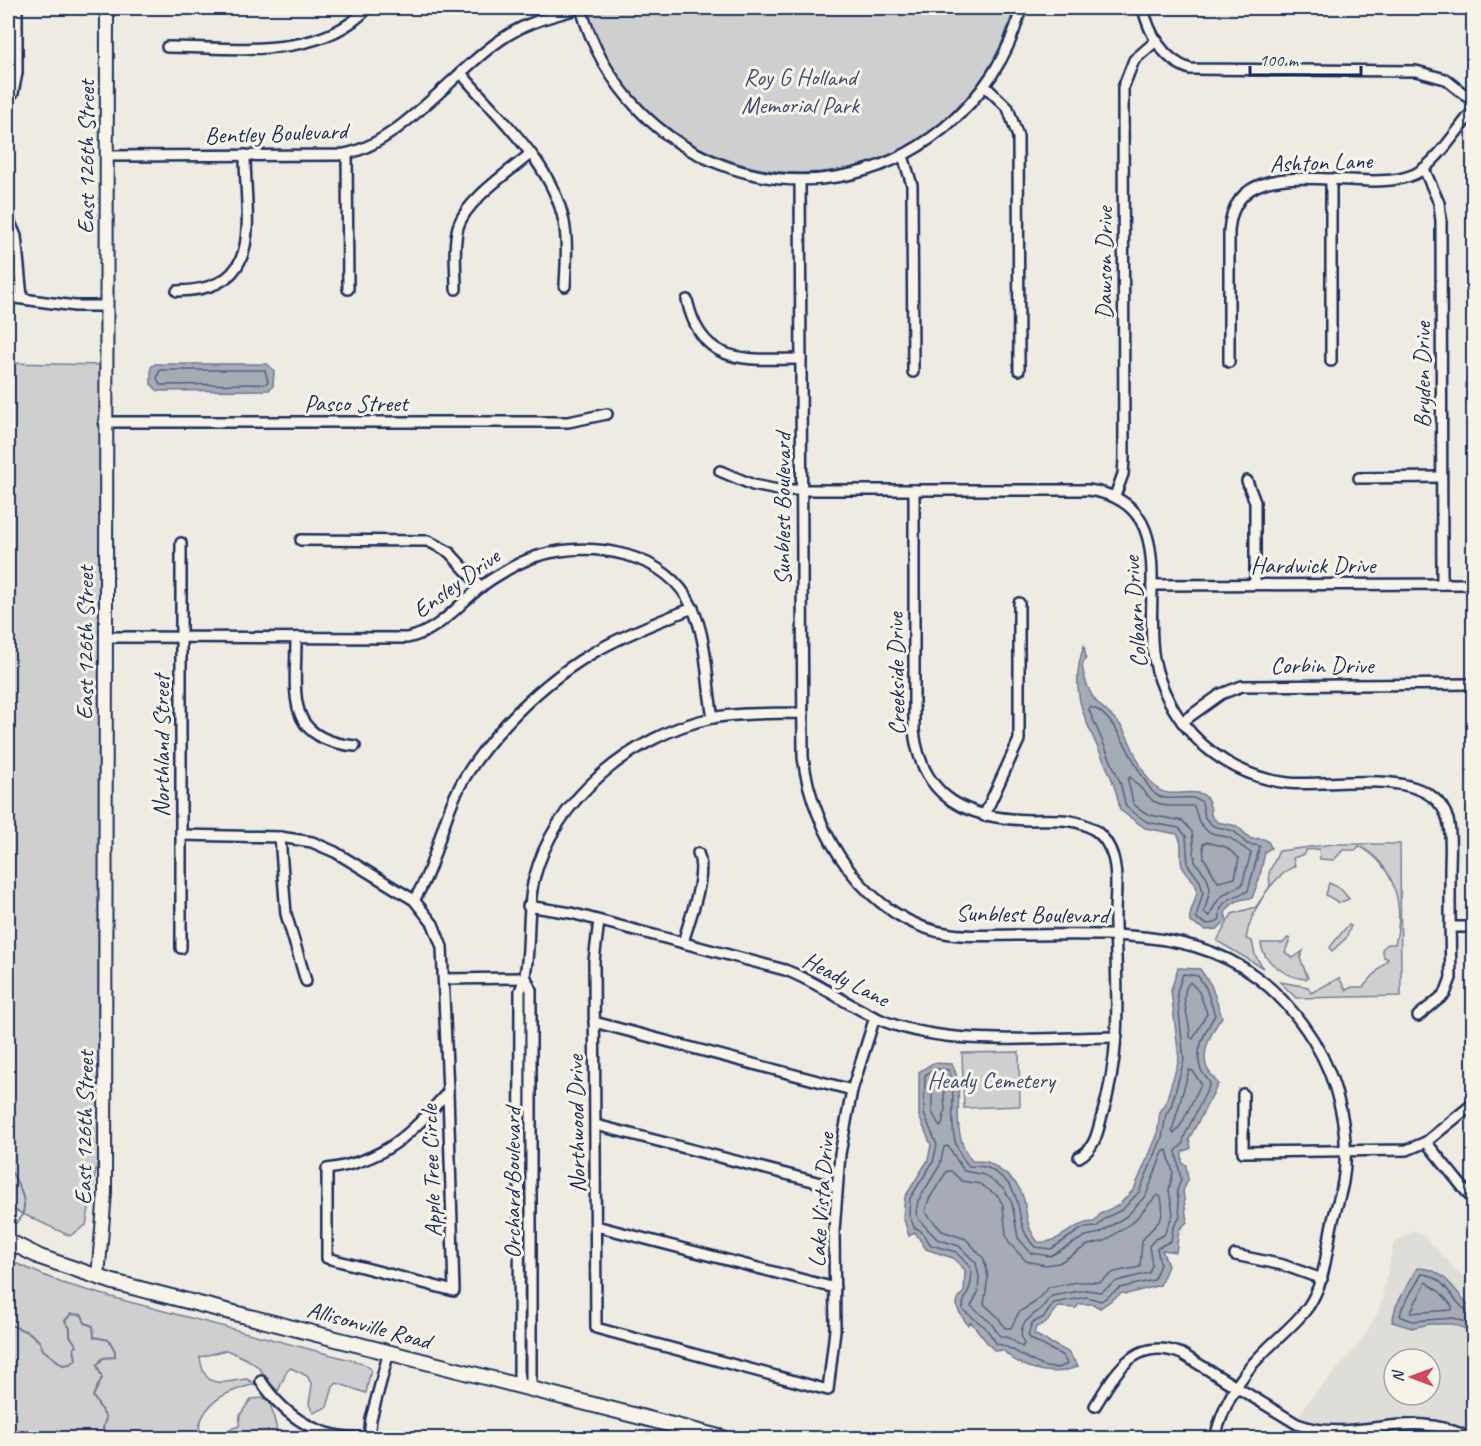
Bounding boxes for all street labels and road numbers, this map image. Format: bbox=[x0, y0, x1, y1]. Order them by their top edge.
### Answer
street label: East 126th Street bbox=[71, 78, 101, 234]
street label: Bentley Boulevard bbox=[204, 115, 351, 150]
street label: Ashton Lane bbox=[1269, 145, 1375, 179]
street label: Dawson Drive bbox=[1089, 204, 1119, 319]
street label: Bryden Drive bbox=[1407, 320, 1437, 428]
street label: Pasco Street bbox=[304, 388, 410, 418]
street label: Sunblest Boulevard bbox=[767, 429, 797, 585]
street label: Ensley Drive bbox=[407, 540, 507, 625]
street label: Hardwick Drive bbox=[1251, 550, 1378, 580]
street label: Colbarn Drive bbox=[1116, 553, 1154, 669]
street label: East 126th Street bbox=[70, 564, 100, 720]
street label: Creekside Drive bbox=[880, 610, 912, 736]
street label: Corbin Drive bbox=[1271, 650, 1376, 680]
street label: Northland Street bbox=[146, 672, 176, 817]
street label: Sunblest Boulevard bbox=[955, 898, 1112, 930]
street label: Heady Lane bbox=[798, 945, 896, 1014]
street label: East 126th Street bbox=[68, 1049, 100, 1205]
street label: Northwood Drive bbox=[560, 1053, 592, 1193]
street label: Apple Tree Circle bbox=[414, 1102, 448, 1238]
street label: Orchard Boulevard bbox=[497, 1104, 527, 1259]
street label: Lake Vista Drive bbox=[801, 1130, 841, 1268]
street label: Allisonville Road bbox=[304, 1294, 437, 1357]

